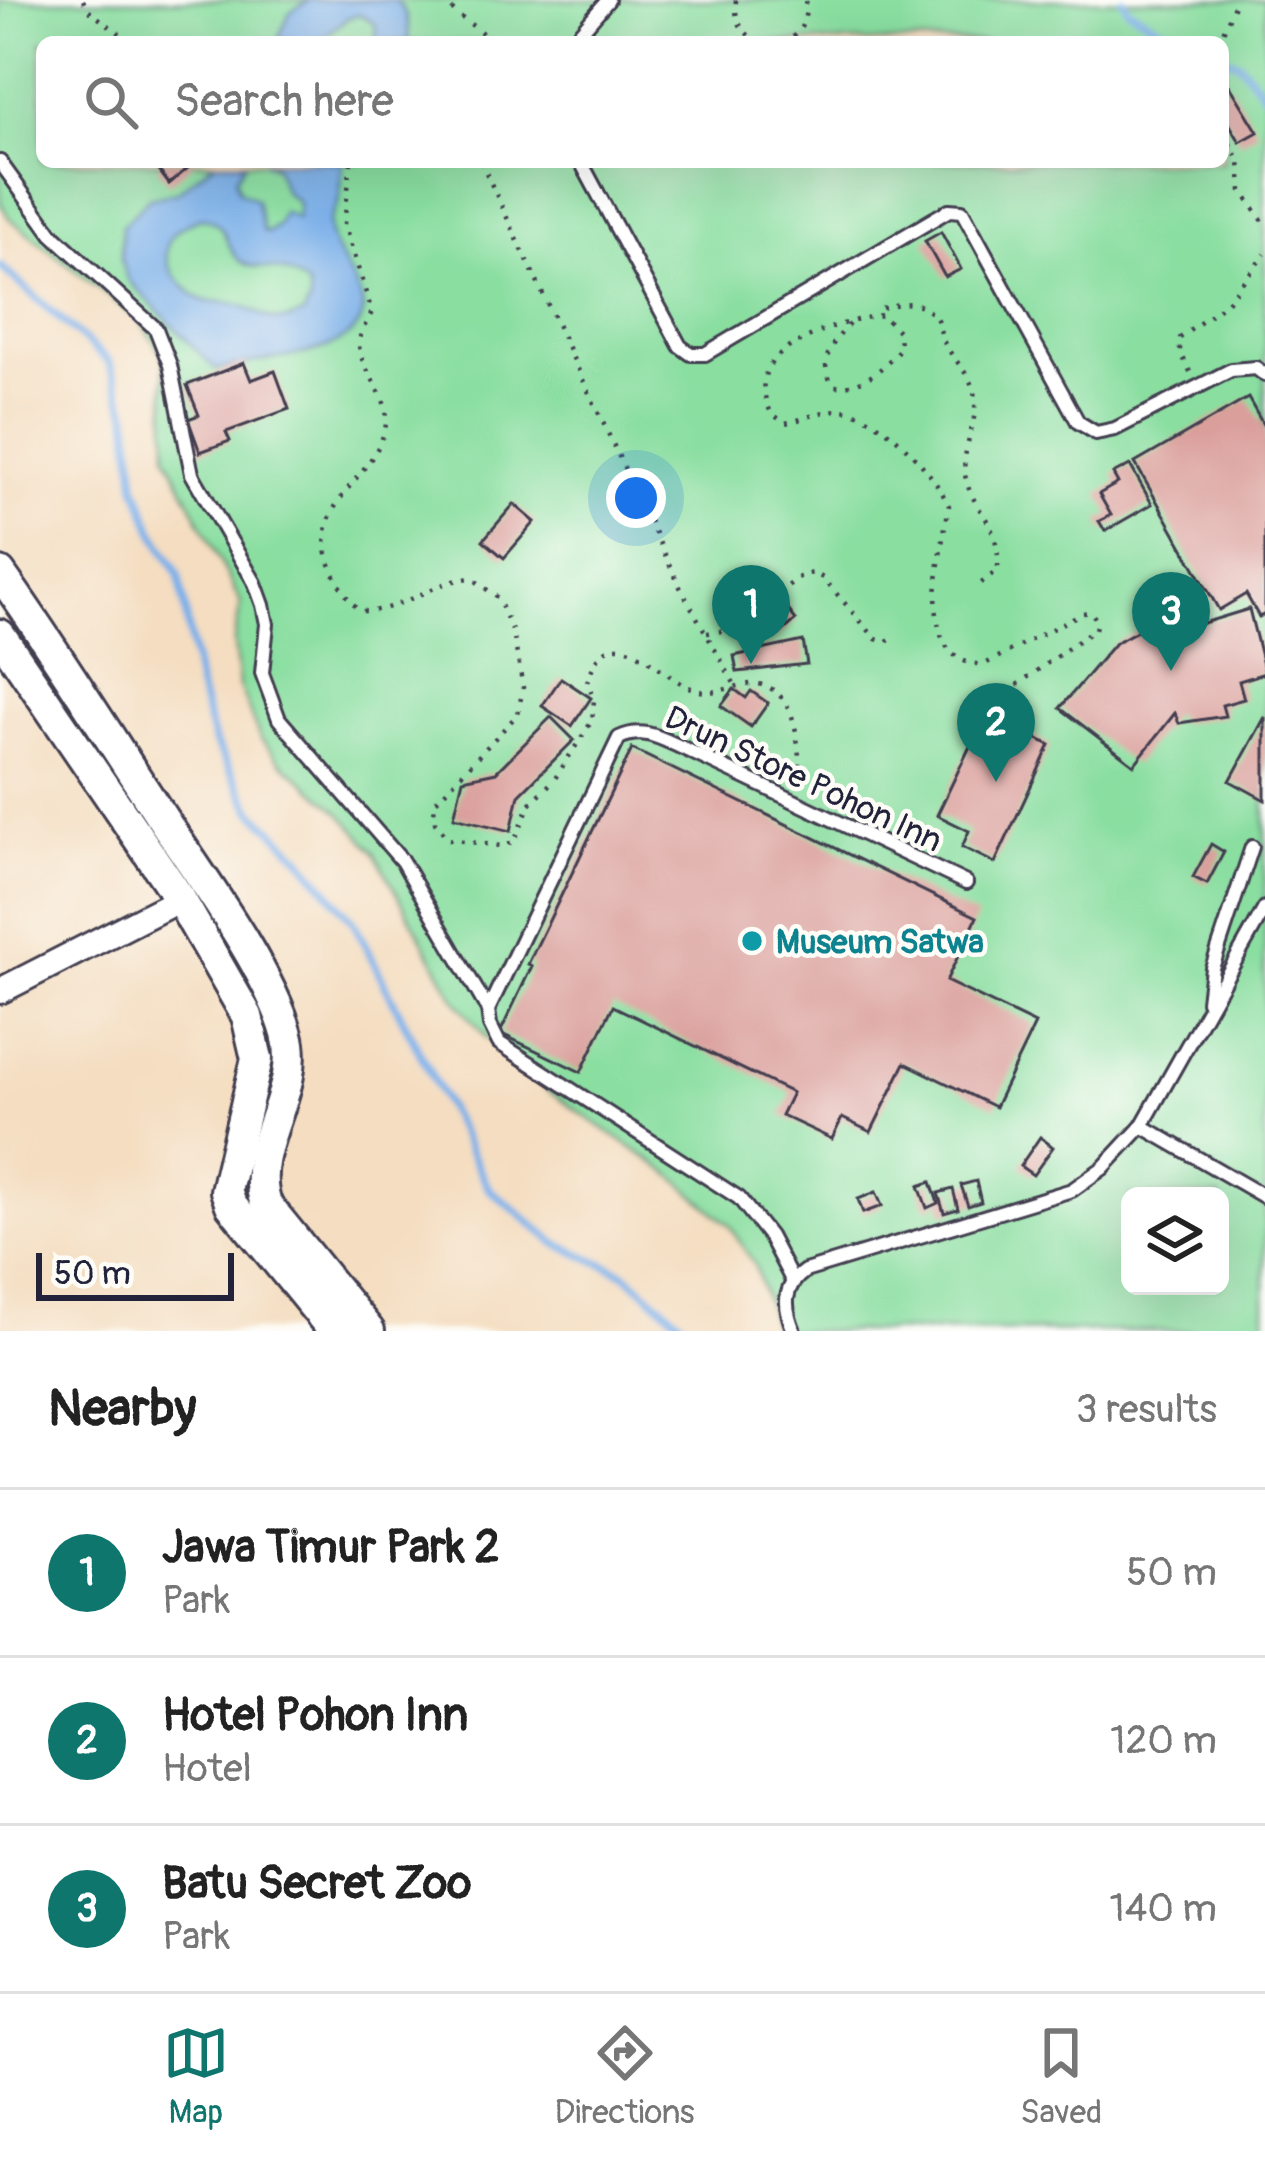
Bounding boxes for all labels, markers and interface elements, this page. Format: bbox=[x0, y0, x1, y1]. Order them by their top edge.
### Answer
search box bbox=[36, 36, 1229, 168]
icon: search bbox=[78, 69, 144, 135]
text: Search here bbox=[174, 74, 394, 130]
your location bbox=[606, 468, 666, 528]
pin: 1 bbox=[712, 565, 790, 664]
pin: 3 bbox=[1132, 572, 1210, 671]
pin: 2 bbox=[957, 683, 1035, 782]
street label: Drun Store Pohon Inn bbox=[658, 697, 948, 862]
place label: Museum Satwa bbox=[776, 922, 984, 963]
marker: Museum Satwa bbox=[739, 928, 765, 954]
map controls bbox=[1121, 1187, 1229, 1295]
button: layers bbox=[1121, 1187, 1229, 1295]
scale bar bbox=[36, 1247, 234, 1300]
text: 50 m bbox=[54, 1253, 131, 1294]
text: Nearby bbox=[48, 1377, 196, 1441]
text: 3 results bbox=[1076, 1385, 1217, 1434]
text: Jawa Timur Park 2 bbox=[162, 1520, 500, 1576]
text: 1 bbox=[79, 1548, 95, 1597]
text: 50 m bbox=[1126, 1548, 1217, 1597]
text: Park bbox=[162, 1576, 230, 1625]
text: Hotel Pohon Inn bbox=[162, 1688, 468, 1744]
text: 2 bbox=[76, 1716, 98, 1765]
text: 120 m bbox=[1110, 1716, 1217, 1765]
text: Hotel bbox=[162, 1744, 252, 1793]
text: Batu Secret Zoo bbox=[162, 1856, 471, 1912]
text: 3 bbox=[76, 1884, 98, 1933]
text: 140 m bbox=[1109, 1884, 1217, 1933]
text: Park bbox=[162, 1912, 230, 1961]
tab: Map bbox=[163, 2020, 229, 2133]
tab: Directions bbox=[555, 2020, 695, 2133]
tab: Saved bbox=[1020, 2020, 1102, 2133]

